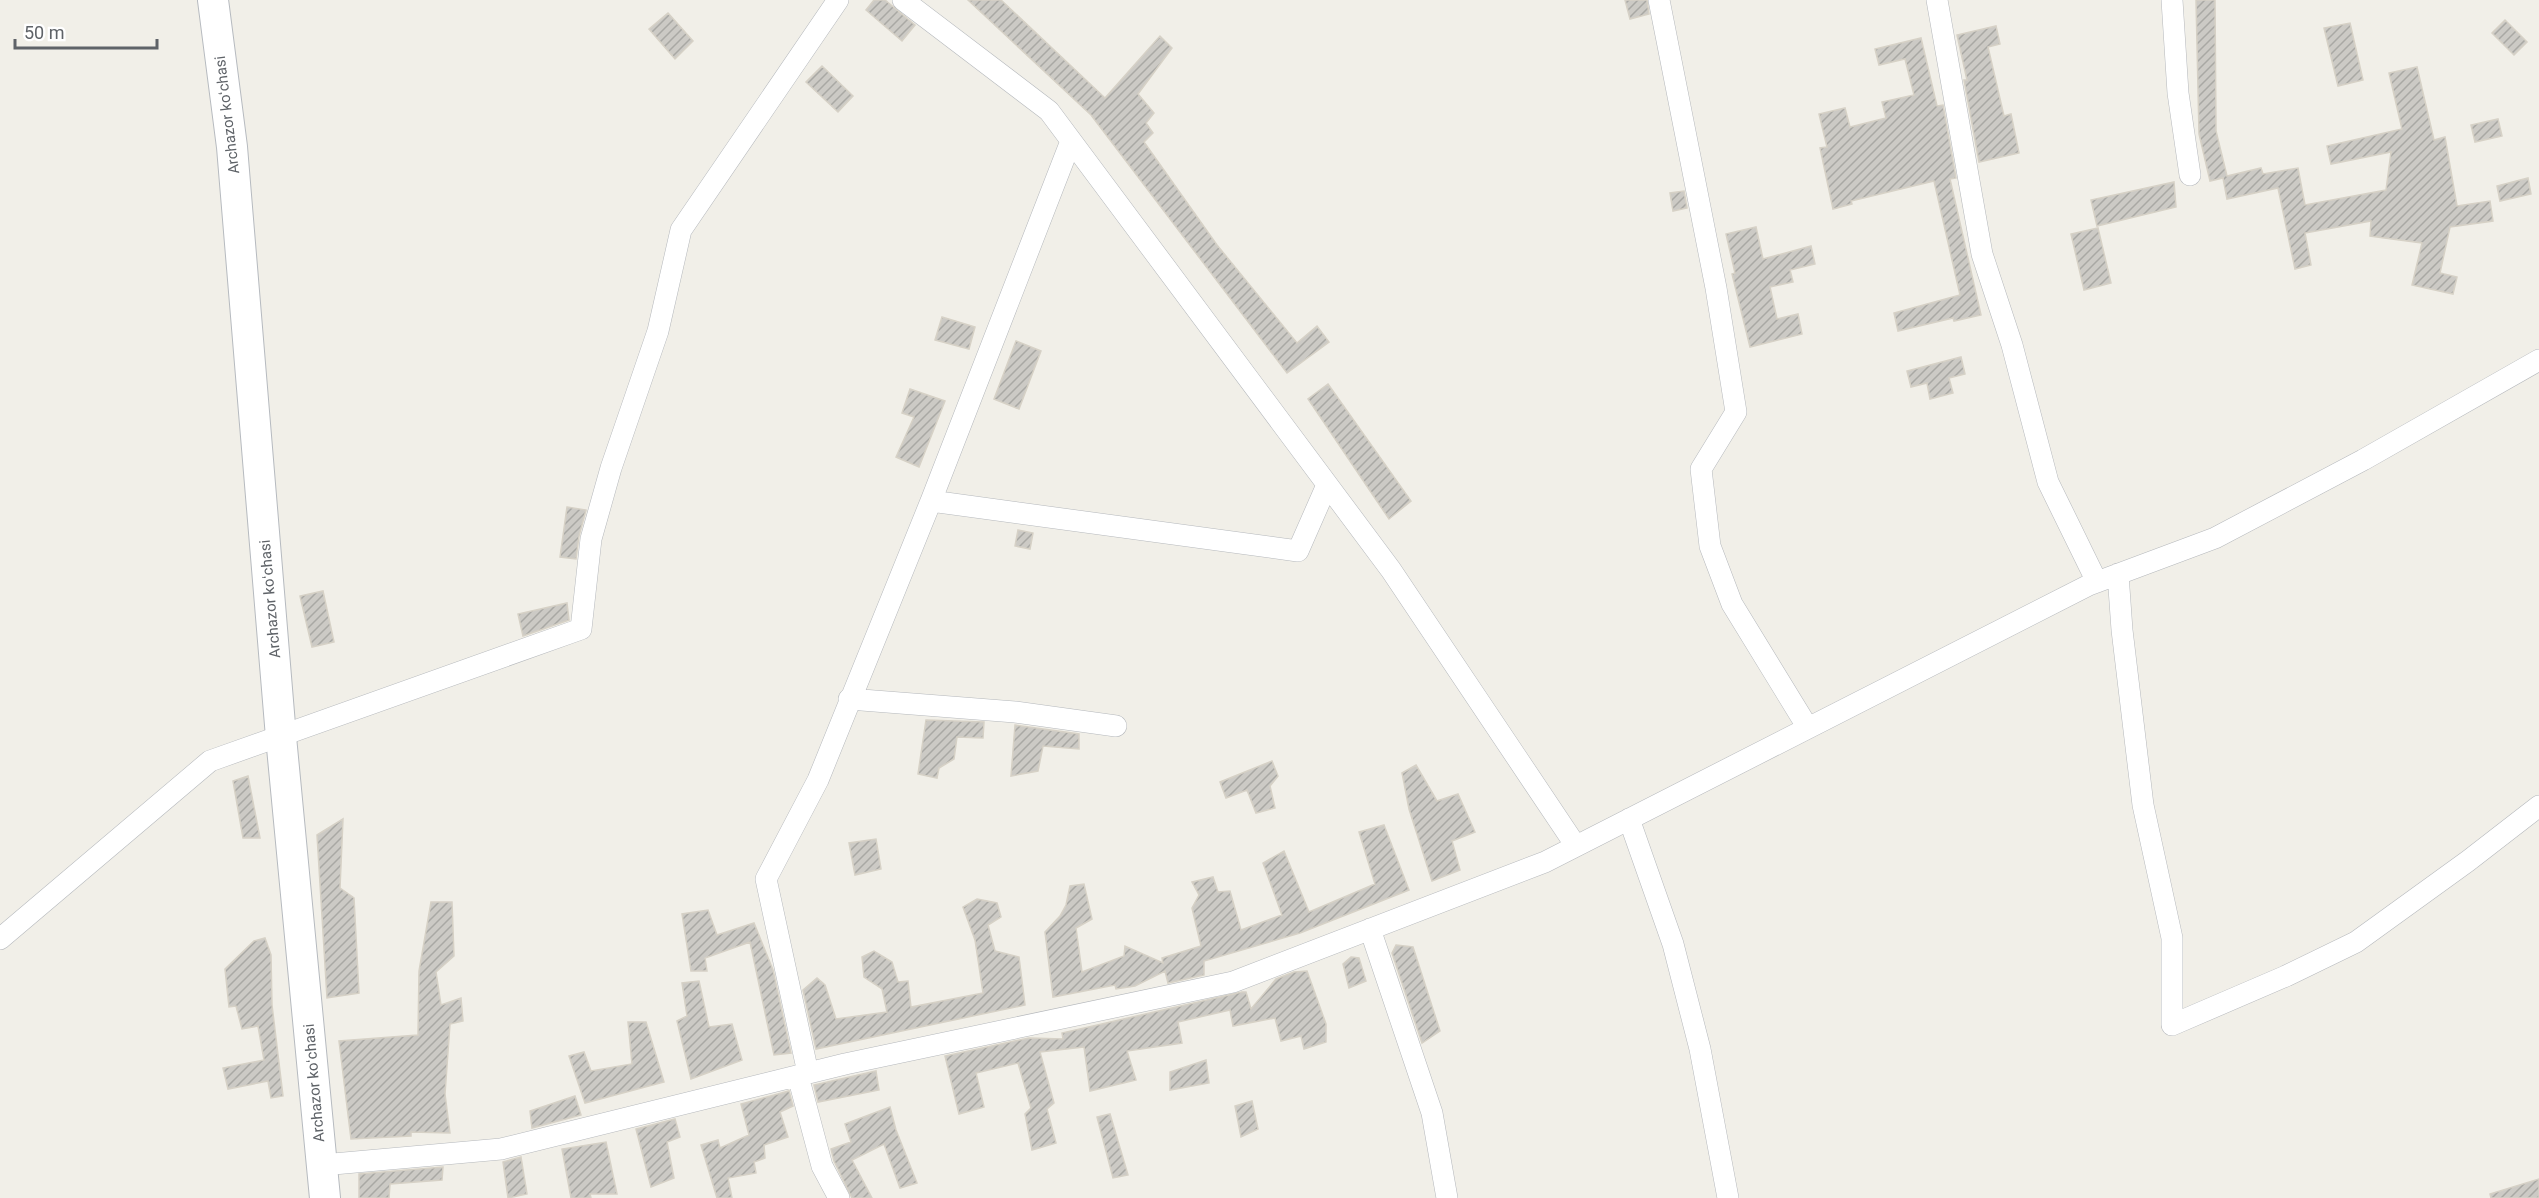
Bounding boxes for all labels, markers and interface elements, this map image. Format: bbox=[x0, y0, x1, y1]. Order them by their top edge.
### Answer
scale bar bbox=[15, 12, 158, 50]
text: 50 m bbox=[24, 22, 64, 43]
street label: Archazor koʻchasi bbox=[211, 55, 243, 175]
street label: Archazor koʻchasi bbox=[256, 539, 284, 659]
street label: Archazor koʻchasi bbox=[300, 1023, 328, 1143]

